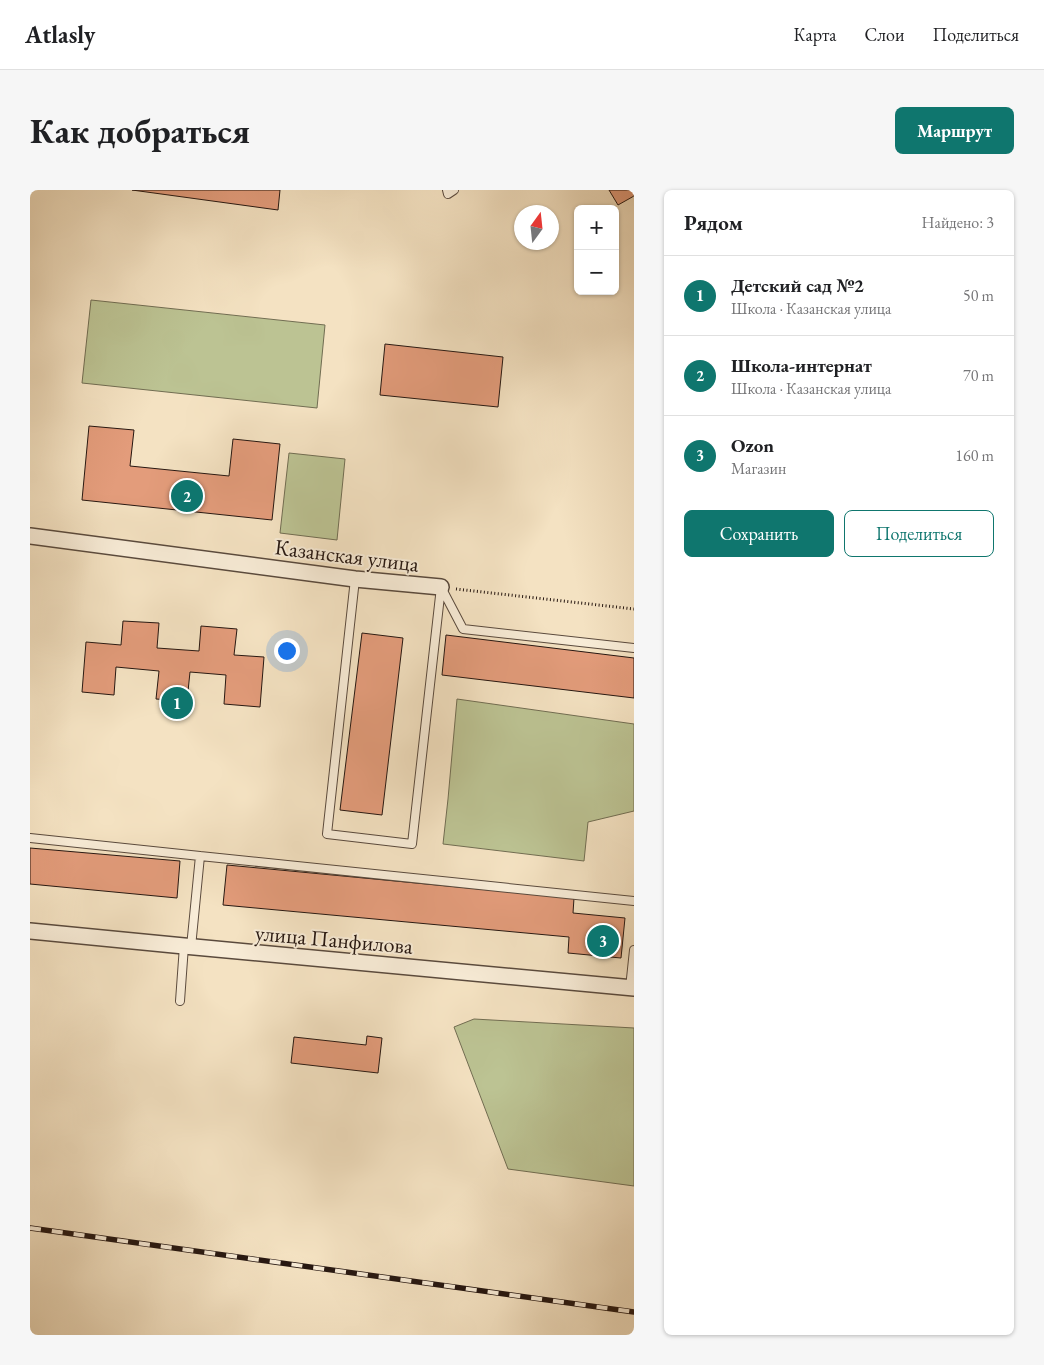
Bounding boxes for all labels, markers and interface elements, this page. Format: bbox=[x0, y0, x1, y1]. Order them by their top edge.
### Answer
text: Atlasly bbox=[25, 19, 95, 50]
text: Карта bbox=[794, 23, 837, 46]
text: Слои bbox=[865, 23, 904, 46]
text: Поделиться bbox=[932, 23, 1019, 46]
button: Маршрут bbox=[895, 107, 1014, 154]
text: Как добраться bbox=[30, 108, 250, 153]
north arrow bbox=[514, 205, 559, 250]
map controls bbox=[574, 205, 619, 295]
button: + bbox=[574, 205, 619, 250]
text: Рядом bbox=[684, 209, 743, 236]
text: Найдено: 3 bbox=[922, 212, 994, 233]
button: − bbox=[574, 250, 619, 295]
text: Детский сад №2 bbox=[731, 273, 864, 298]
text: 1 bbox=[696, 285, 704, 306]
text: 50 m bbox=[963, 285, 994, 306]
text: Школа · Казанская улица bbox=[731, 298, 891, 319]
text: Школа-интернат bbox=[731, 353, 872, 378]
text: 2 bbox=[696, 365, 704, 386]
text: 70 m bbox=[963, 365, 994, 386]
text: Школа · Казанская улица bbox=[731, 378, 891, 399]
text: Ozon bbox=[731, 433, 774, 458]
text: 3 bbox=[696, 445, 704, 466]
text: 160 m bbox=[955, 445, 994, 466]
text: Магазин bbox=[731, 458, 786, 479]
pin: 2 bbox=[171, 477, 203, 515]
button: Сохранить bbox=[684, 510, 834, 557]
button: Поделиться bbox=[844, 510, 994, 557]
street label: Казанская улица bbox=[273, 532, 421, 579]
your location bbox=[274, 638, 300, 664]
pin: 1 bbox=[161, 684, 193, 722]
street label: улица Панфилова bbox=[254, 918, 414, 961]
pin: 3 bbox=[587, 922, 619, 960]

